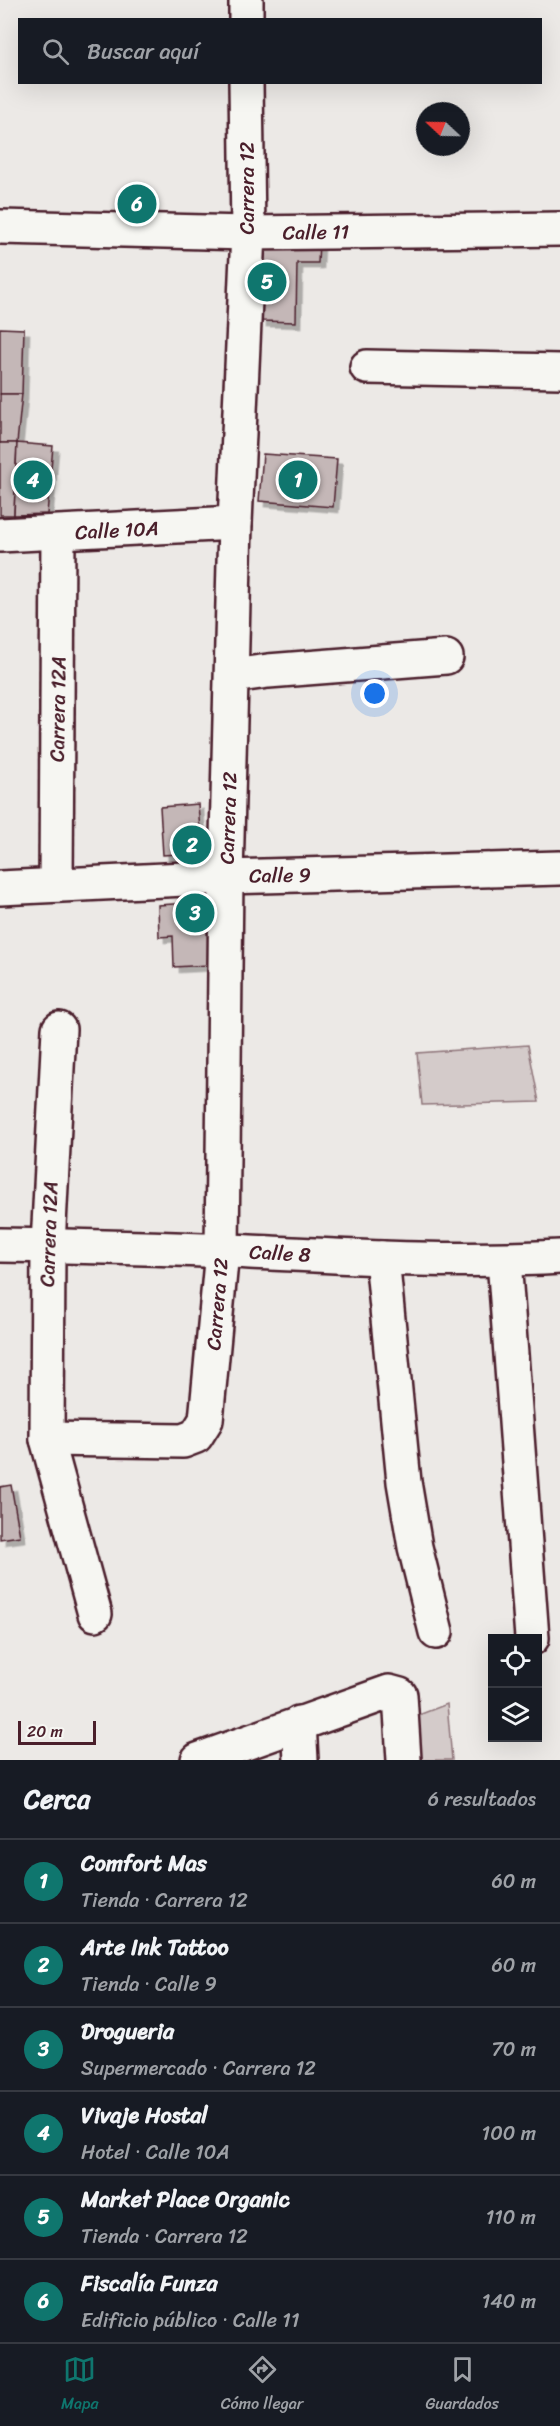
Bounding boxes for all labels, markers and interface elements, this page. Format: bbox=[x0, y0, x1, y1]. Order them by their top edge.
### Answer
search box bbox=[18, 18, 542, 84]
text: Buscar aquí bbox=[87, 32, 199, 71]
icon: search bbox=[39, 35, 72, 68]
north arrow bbox=[416, 102, 470, 156]
street label: Carrera 12 bbox=[230, 141, 265, 234]
pin: 6 bbox=[118, 182, 156, 226]
street label: Calle 11 bbox=[282, 214, 350, 251]
pin: 5 bbox=[248, 260, 286, 304]
pin: 4 bbox=[14, 458, 52, 502]
pin: 1 bbox=[278, 458, 318, 502]
street label: Calle 10A bbox=[74, 511, 160, 550]
street label: Carrera 12A bbox=[40, 656, 77, 762]
your location bbox=[360, 679, 389, 708]
street label: Carrera 12 bbox=[209, 771, 248, 865]
pin: 2 bbox=[172, 822, 212, 868]
street label: Calle 9 bbox=[249, 857, 311, 894]
pin: 3 bbox=[176, 890, 214, 936]
street label: Carrera 12A bbox=[30, 1180, 69, 1288]
street label: Calle 8 bbox=[248, 1234, 312, 1273]
street label: Carrera 12 bbox=[196, 1256, 239, 1352]
map controls bbox=[488, 1634, 542, 1742]
button: locate bbox=[488, 1634, 542, 1688]
button: layers bbox=[488, 1688, 542, 1742]
text: 20 m bbox=[27, 1717, 63, 1746]
scale bar bbox=[18, 1718, 96, 1746]
text: Cerca bbox=[24, 1776, 90, 1822]
text: 6 resultados bbox=[428, 1782, 536, 1817]
text: Comfort Mas bbox=[81, 1844, 207, 1883]
text: 1 bbox=[39, 1864, 48, 1899]
text: 60 m bbox=[491, 1864, 536, 1899]
text: Tienda · Carrera 12 bbox=[81, 1883, 248, 1918]
text: Arte Ink Tattoo bbox=[81, 1928, 229, 1967]
text: 2 bbox=[38, 1948, 49, 1983]
text: 60 m bbox=[491, 1948, 536, 1983]
text: Tienda · Calle 9 bbox=[81, 1967, 217, 2002]
text: Drogueria bbox=[81, 2012, 174, 2051]
text: 3 bbox=[38, 2032, 49, 2067]
text: 70 m bbox=[491, 2032, 536, 2067]
text: Supermercado · Carrera 12 bbox=[81, 2051, 316, 2086]
text: Vivaje Hostal bbox=[81, 2096, 208, 2135]
text: 4 bbox=[37, 2116, 50, 2151]
text: 100 m bbox=[482, 2116, 536, 2151]
text: Hotel · Calle 10A bbox=[81, 2135, 230, 2170]
text: Market Place Organic bbox=[81, 2180, 290, 2219]
text: 5 bbox=[37, 2200, 50, 2235]
text: 110 m bbox=[486, 2200, 536, 2235]
text: Tienda · Carrera 12 bbox=[81, 2219, 248, 2254]
text: Fiscalía Funza bbox=[81, 2264, 217, 2303]
text: 6 bbox=[38, 2284, 49, 2319]
text: 140 m bbox=[482, 2284, 536, 2319]
text: Edificio público · Calle 11 bbox=[81, 2303, 300, 2338]
tab: Mapa bbox=[61, 2353, 99, 2418]
tab: Cómo llegar bbox=[221, 2353, 303, 2418]
tab: Guardados bbox=[425, 2353, 499, 2418]

